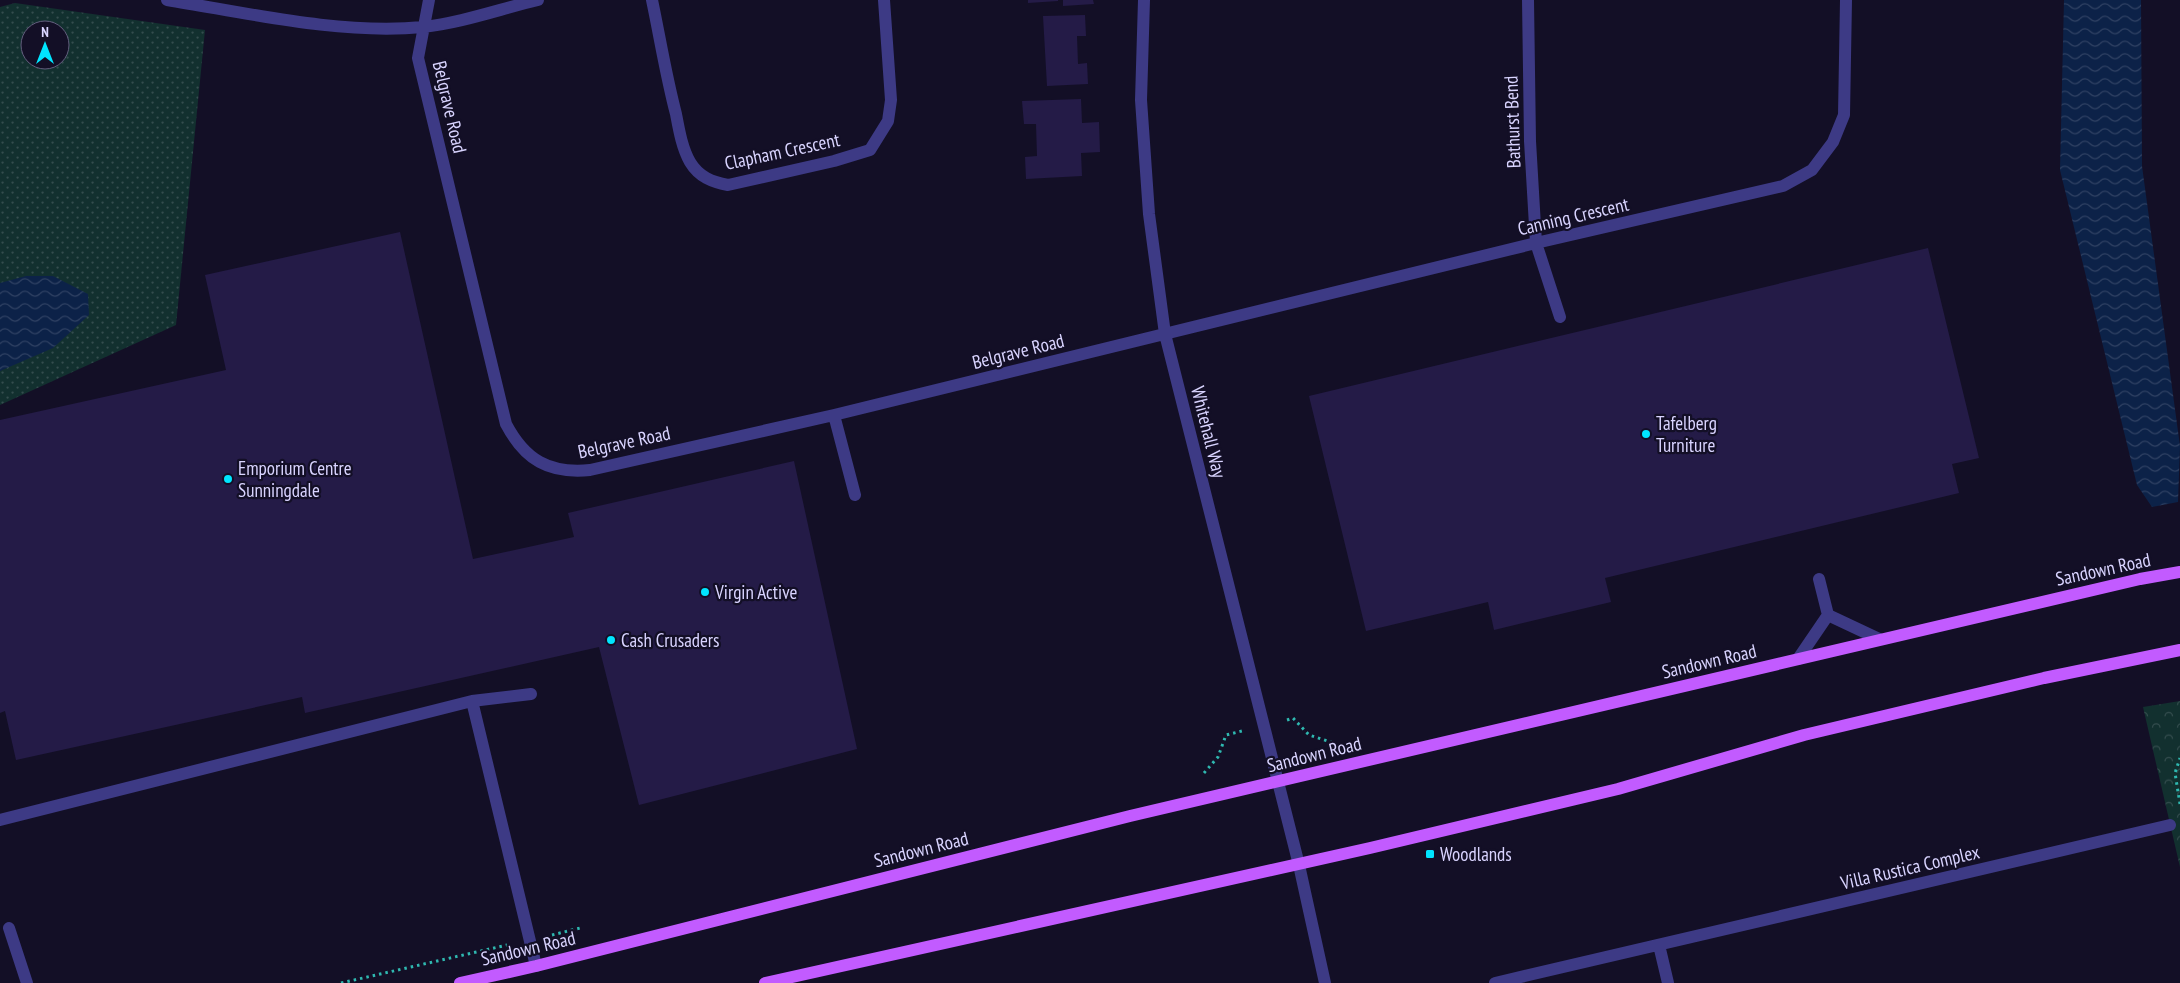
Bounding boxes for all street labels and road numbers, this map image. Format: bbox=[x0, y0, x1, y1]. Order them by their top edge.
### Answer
street label: Belgrave Road bbox=[428, 59, 472, 155]
street label: Bathurst Bend bbox=[1498, 75, 1526, 169]
street label: Clapham Crescent bbox=[722, 127, 843, 175]
street label: Canning Crescent bbox=[1515, 191, 1632, 240]
street label: Belgrave Road bbox=[970, 328, 1066, 374]
street label: Whitehall Way bbox=[1186, 384, 1232, 481]
street label: Belgrave Road bbox=[576, 421, 672, 463]
street label: Sandown Road bbox=[2053, 547, 2153, 591]
street label: Sandown Road bbox=[1659, 638, 1759, 684]
street label: Sandown Road bbox=[1264, 731, 1364, 777]
street label: Sandown Road bbox=[871, 826, 971, 872]
street label: Villa Rustica Complex bbox=[1837, 839, 1982, 895]
street label: Sandown Road bbox=[478, 925, 578, 971]

